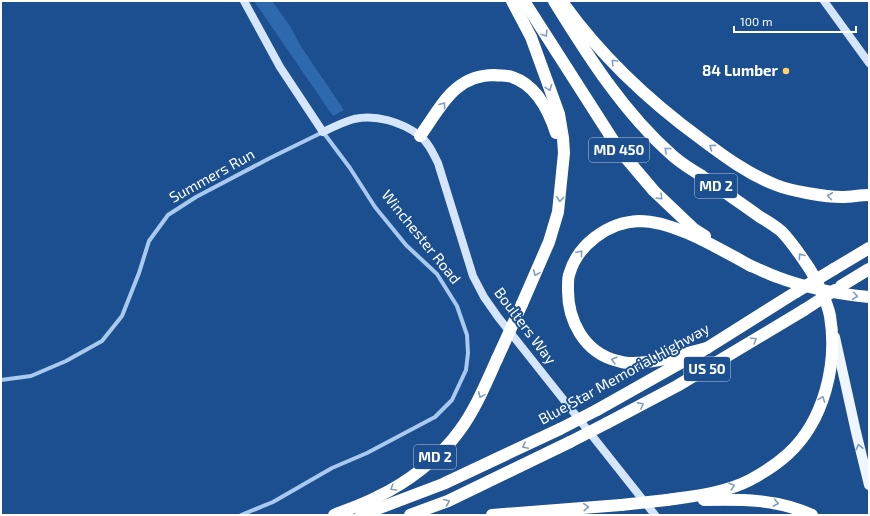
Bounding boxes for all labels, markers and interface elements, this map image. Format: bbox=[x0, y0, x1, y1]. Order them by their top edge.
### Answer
scale bar bbox=[734, 8, 856, 34]
text: 100 m bbox=[740, 14, 772, 28]
one-way arrow bbox=[541, 30, 548, 37]
one-way arrow bbox=[611, 59, 618, 67]
place label: 84 Lumber bbox=[702, 61, 779, 79]
marker: 84 Lumber bbox=[781, 66, 791, 76]
one-way arrow bbox=[544, 85, 552, 92]
one-way arrow bbox=[438, 102, 445, 109]
road number: MD 450 bbox=[589, 138, 649, 162]
street label: Summers Run bbox=[166, 144, 257, 206]
one-way arrow bbox=[709, 145, 716, 152]
one-way arrow bbox=[664, 148, 672, 155]
road number: MD 2 bbox=[695, 174, 737, 198]
street label: Winchester Road bbox=[378, 186, 465, 287]
one-way arrow bbox=[827, 191, 833, 200]
one-way arrow bbox=[655, 192, 663, 200]
one-way arrow bbox=[556, 196, 565, 202]
one-way arrow bbox=[575, 251, 582, 258]
one-way arrow bbox=[799, 254, 806, 261]
one-way arrow bbox=[532, 270, 540, 277]
street label: Boulters Way bbox=[491, 283, 561, 367]
one-way arrow bbox=[852, 291, 858, 300]
street label: Blue Star Memorial Highway bbox=[535, 319, 712, 428]
one-way arrow bbox=[750, 338, 757, 345]
one-way arrow bbox=[611, 356, 618, 365]
road number: US 50 bbox=[684, 357, 730, 381]
one-way arrow bbox=[477, 391, 485, 398]
one-way arrow bbox=[818, 396, 826, 403]
one-way arrow bbox=[637, 402, 645, 410]
one-way arrow bbox=[521, 441, 529, 449]
one-way arrow bbox=[856, 444, 864, 451]
road number: MD 2 bbox=[414, 445, 456, 469]
one-way arrow bbox=[390, 483, 397, 490]
one-way arrow bbox=[729, 483, 736, 491]
one-way arrow bbox=[443, 498, 450, 506]
one-way arrow bbox=[773, 499, 779, 507]
one-way arrow bbox=[583, 503, 589, 512]

